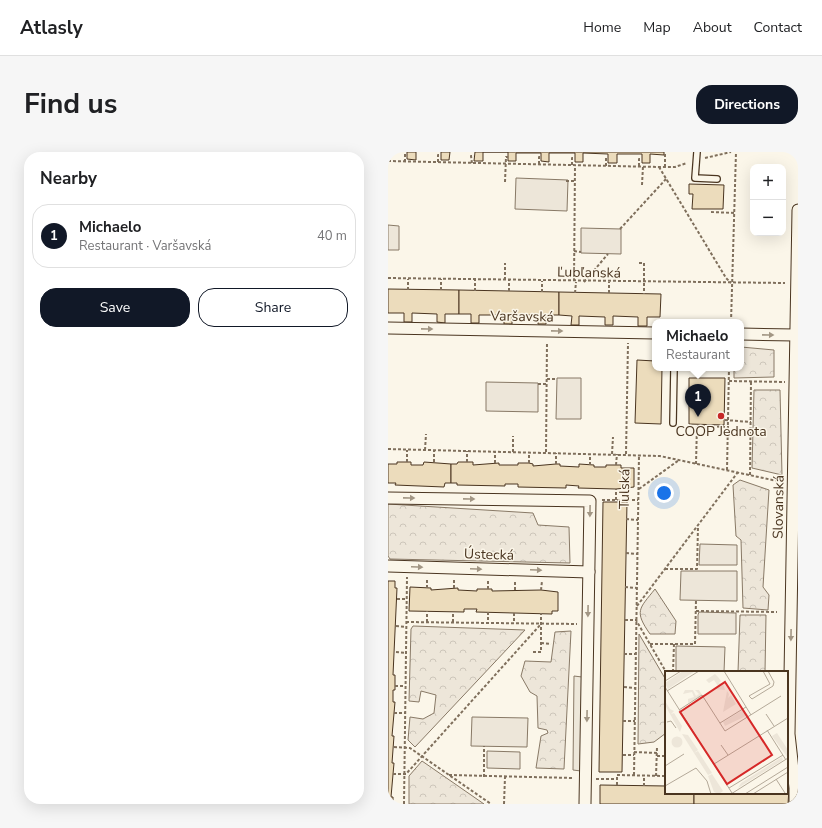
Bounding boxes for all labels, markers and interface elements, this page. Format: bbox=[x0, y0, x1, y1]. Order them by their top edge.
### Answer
text: Atlasly bbox=[20, 15, 83, 41]
text: Home bbox=[583, 18, 621, 37]
text: Map bbox=[643, 18, 671, 37]
text: About bbox=[693, 18, 732, 37]
text: Contact bbox=[754, 18, 802, 37]
text: Find us bbox=[24, 85, 118, 123]
button: Directions bbox=[696, 85, 798, 124]
map controls bbox=[750, 164, 786, 236]
button: + bbox=[750, 164, 786, 200]
text: Nearby bbox=[40, 167, 97, 190]
button: − bbox=[750, 200, 786, 236]
text: Michaelo bbox=[79, 217, 141, 237]
text: 1 bbox=[50, 227, 58, 245]
text: 40 m bbox=[317, 227, 347, 245]
text: Restaurant · Varšavská bbox=[79, 237, 211, 255]
street label: Ľubľanská bbox=[557, 262, 621, 283]
button: Save bbox=[40, 288, 190, 327]
button: Share bbox=[198, 288, 348, 327]
street label: Varšavská bbox=[489, 306, 554, 327]
popup bbox=[652, 319, 744, 371]
one-way arrow bbox=[421, 326, 434, 332]
text: Michaelo bbox=[666, 326, 728, 346]
one-way arrow bbox=[551, 328, 564, 334]
one-way arrow bbox=[762, 332, 775, 338]
text: Restaurant bbox=[666, 346, 730, 364]
pin: 1 bbox=[685, 384, 711, 417]
marker: COOP Jednota bbox=[716, 411, 726, 421]
place label: COOP Jednota bbox=[675, 422, 767, 441]
street label: Tulská bbox=[615, 469, 634, 509]
street label: Slovanská bbox=[768, 475, 789, 539]
your location bbox=[654, 483, 674, 503]
one-way arrow bbox=[403, 495, 416, 501]
one-way arrow bbox=[463, 496, 476, 502]
one-way arrow bbox=[587, 505, 593, 518]
street label: Ústecká bbox=[464, 544, 514, 565]
one-way arrow bbox=[411, 564, 424, 570]
one-way arrow bbox=[470, 565, 482, 572]
one-way arrow bbox=[530, 567, 542, 574]
one-way arrow bbox=[585, 605, 592, 617]
one-way arrow bbox=[788, 629, 794, 642]
inset map bbox=[665, 671, 788, 794]
one-way arrow bbox=[584, 710, 590, 723]

